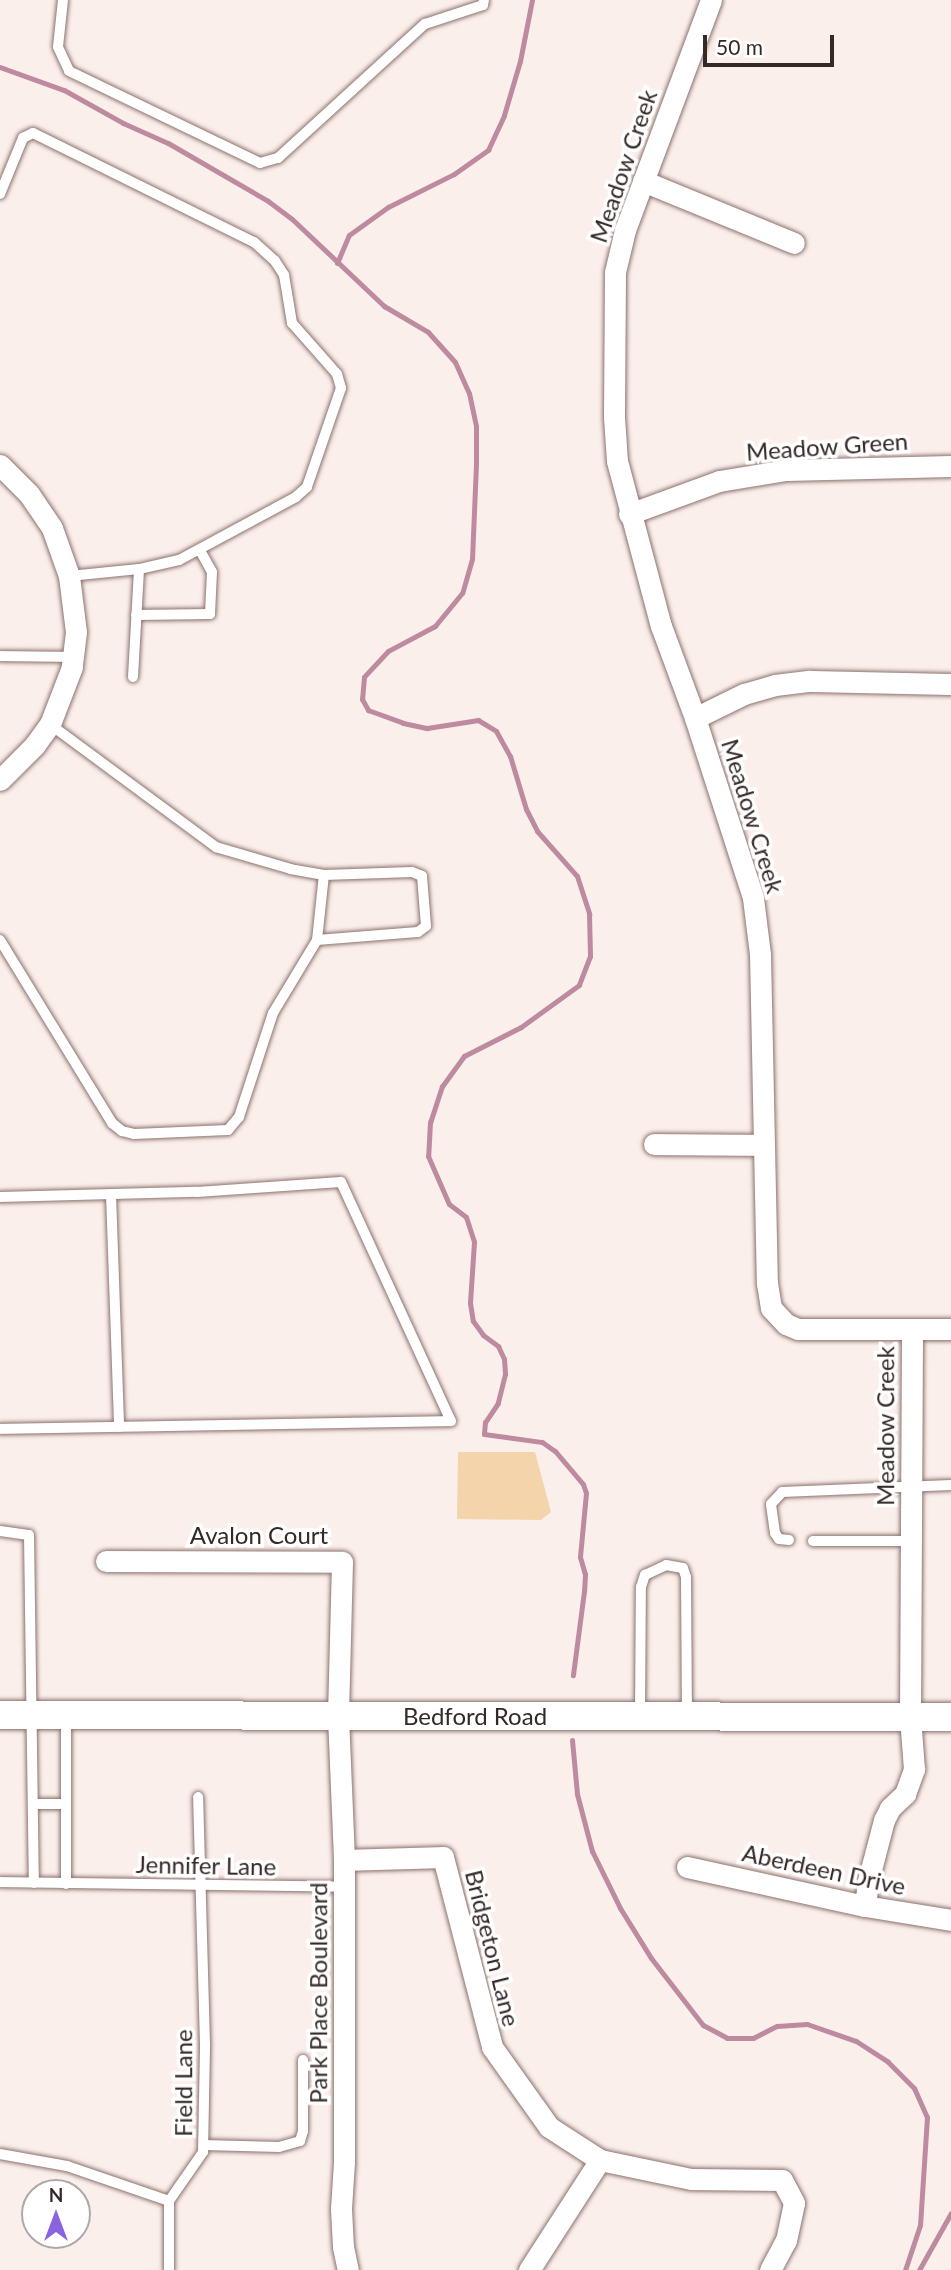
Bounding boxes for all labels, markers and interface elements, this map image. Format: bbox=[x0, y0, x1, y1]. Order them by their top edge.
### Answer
scale bar bbox=[706, 21, 837, 65]
text: 50 m bbox=[716, 34, 763, 59]
street label: Meadow Creek bbox=[583, 86, 663, 246]
street label: Meadow Green bbox=[745, 426, 909, 466]
street label: Meadow Creek bbox=[716, 735, 790, 897]
street label: Meadow Creek bbox=[871, 1346, 899, 1506]
street label: Avalon Court bbox=[190, 1521, 328, 1549]
street label: Bedford Road bbox=[403, 1702, 547, 1730]
street label: Aberdeen Drive bbox=[740, 1838, 908, 1900]
street label: Jennifer Lane bbox=[135, 1849, 277, 1881]
street label: Bridgeton Lane bbox=[460, 1867, 526, 2029]
street label: Park Place Boulevard bbox=[304, 1882, 332, 2104]
street label: Field Lane bbox=[169, 2029, 197, 2137]
north arrow bbox=[21, 2179, 91, 2249]
text: N bbox=[49, 2183, 63, 2206]

